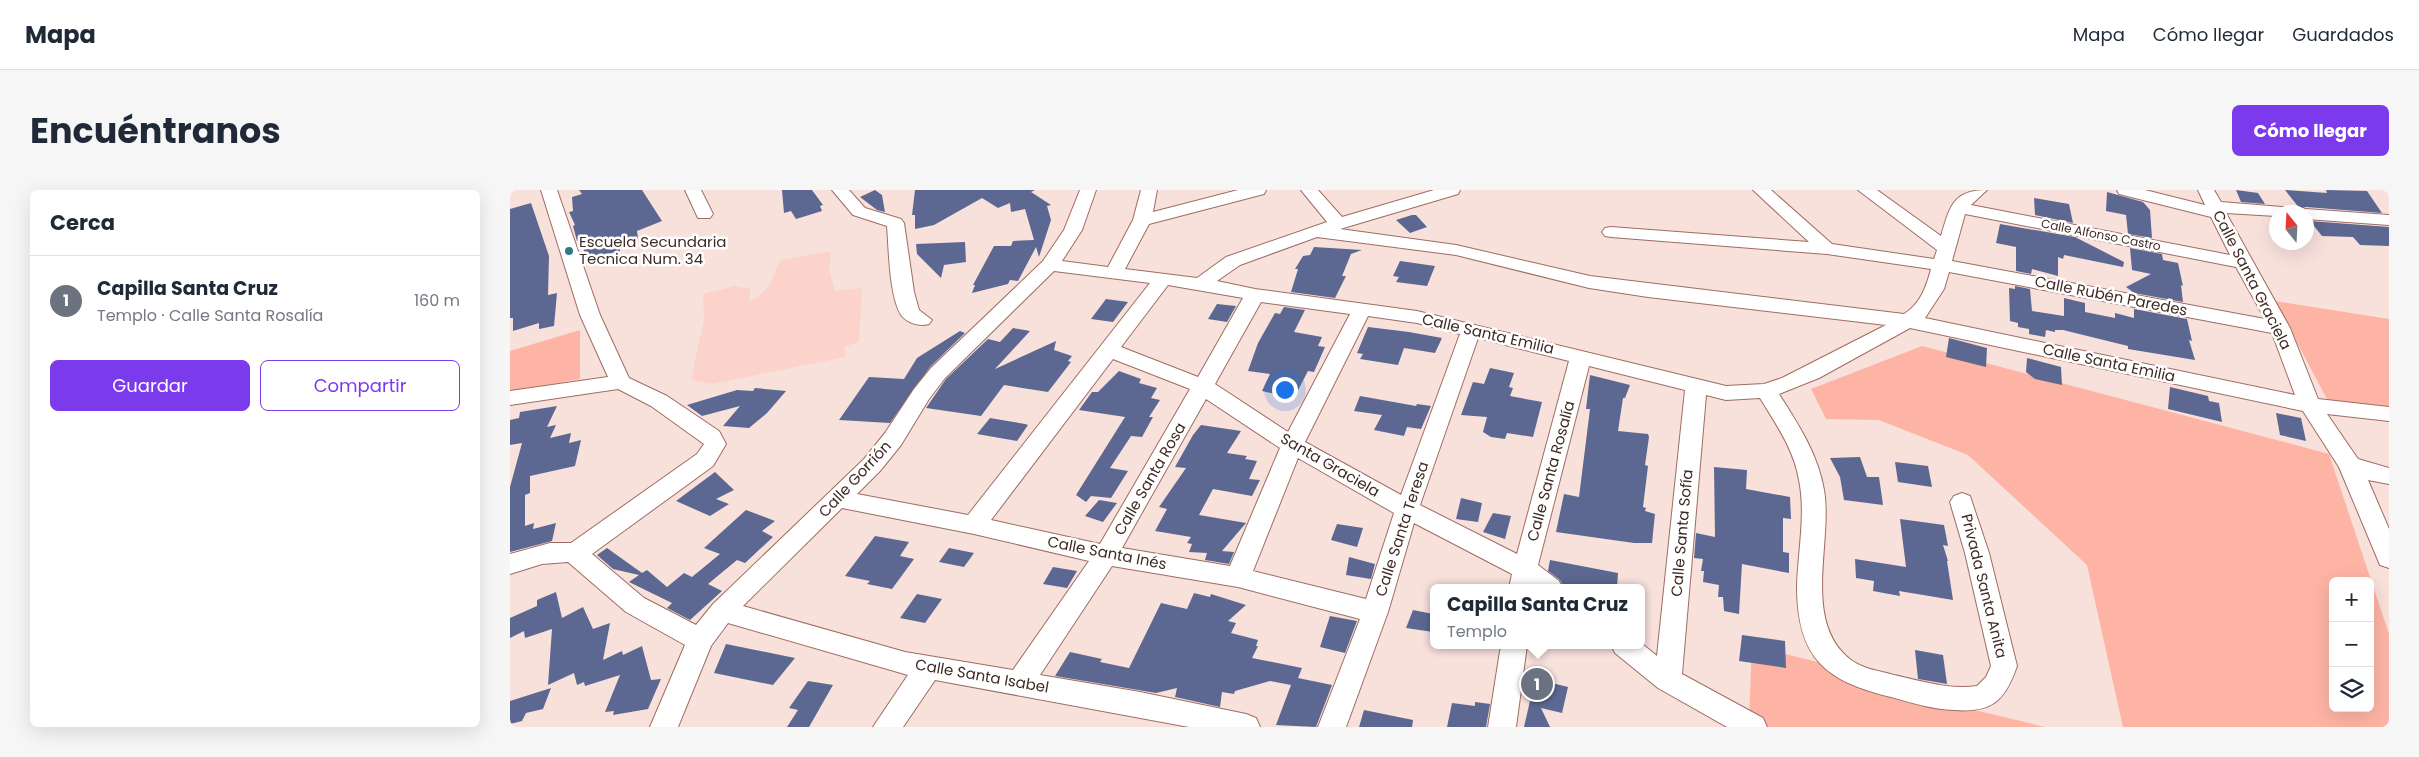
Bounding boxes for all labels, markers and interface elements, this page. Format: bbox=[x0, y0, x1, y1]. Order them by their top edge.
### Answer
text: Mapa bbox=[25, 18, 96, 51]
text: Mapa bbox=[2073, 22, 2125, 47]
text: Cómo llegar bbox=[2153, 22, 2264, 47]
text: Guardados bbox=[2292, 22, 2394, 47]
button: Cómo llegar bbox=[2232, 105, 2389, 156]
text: Encuéntranos bbox=[30, 106, 281, 155]
north arrow bbox=[2269, 205, 2314, 250]
street label: Calle Santa Graciela bbox=[2208, 206, 2297, 353]
text: Cerca bbox=[50, 208, 115, 237]
street label: Calle Alfonso Castro bbox=[2040, 215, 2163, 255]
place label: Escuela Secundaria Tecnica Num. 34 bbox=[579, 231, 726, 269]
marker: Escuela Secundaria Tecnica Num. 34 bbox=[563, 245, 575, 257]
street label: Calle Rubén Paredes bbox=[2033, 270, 2189, 321]
text: Capilla Santa Cruz bbox=[97, 275, 278, 302]
text: 1 bbox=[63, 289, 69, 312]
text: 160 m bbox=[414, 289, 460, 312]
text: Templo · Calle Santa Rosalía bbox=[97, 304, 323, 327]
street label: Calle Santa Emilia bbox=[1420, 308, 1556, 359]
street label: Calle Santa Emilia bbox=[2041, 338, 2177, 387]
button: Guardar bbox=[50, 360, 250, 411]
button: Compartir bbox=[260, 360, 460, 411]
your location bbox=[1272, 377, 1298, 403]
street label: Calle Santa Rosalía bbox=[1522, 398, 1579, 544]
street label: Calle Santa Rosa bbox=[1109, 418, 1190, 539]
street label: Santa Graciela bbox=[1277, 428, 1384, 502]
street label: Calle Gorrión bbox=[814, 436, 896, 522]
street label: Calle Santa Teresa bbox=[1370, 459, 1433, 599]
street label: Calle Santa Sofía bbox=[1665, 468, 1698, 597]
street label: Privada Santa Anita bbox=[1956, 512, 2013, 660]
street label: Calle Santa Inés bbox=[1046, 531, 1169, 574]
map controls bbox=[2329, 577, 2374, 712]
button: + bbox=[2329, 577, 2374, 622]
popup bbox=[1430, 584, 1645, 649]
text: Capilla Santa Cruz bbox=[1447, 591, 1628, 618]
text: Templo bbox=[1447, 620, 1507, 643]
button: − bbox=[2329, 622, 2374, 667]
street label: Calle Santa Isabel bbox=[914, 653, 1051, 698]
pin: 1 bbox=[1521, 665, 1553, 703]
button: layers bbox=[2329, 667, 2374, 712]

